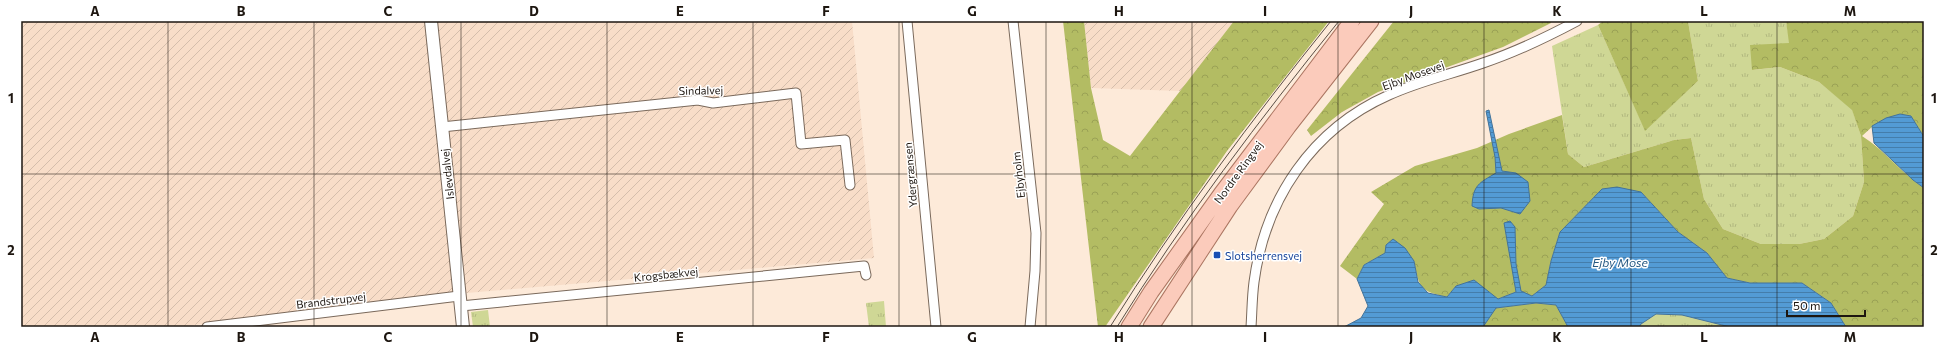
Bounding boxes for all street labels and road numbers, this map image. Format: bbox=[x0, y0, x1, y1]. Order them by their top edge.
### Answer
street label: Ejby Mosevej bbox=[1380, 58, 1446, 92]
street label: Sindalvej bbox=[679, 83, 724, 97]
street label: Nordre Ringvej bbox=[1211, 138, 1265, 206]
street label: Ydergrænsen bbox=[901, 142, 919, 208]
street label: Islevdalvej bbox=[438, 148, 456, 200]
street label: Ejbyholm bbox=[1009, 151, 1027, 199]
street label: Krogsbækvej bbox=[633, 264, 699, 284]
street label: Brandstrupvej bbox=[295, 289, 367, 311]

